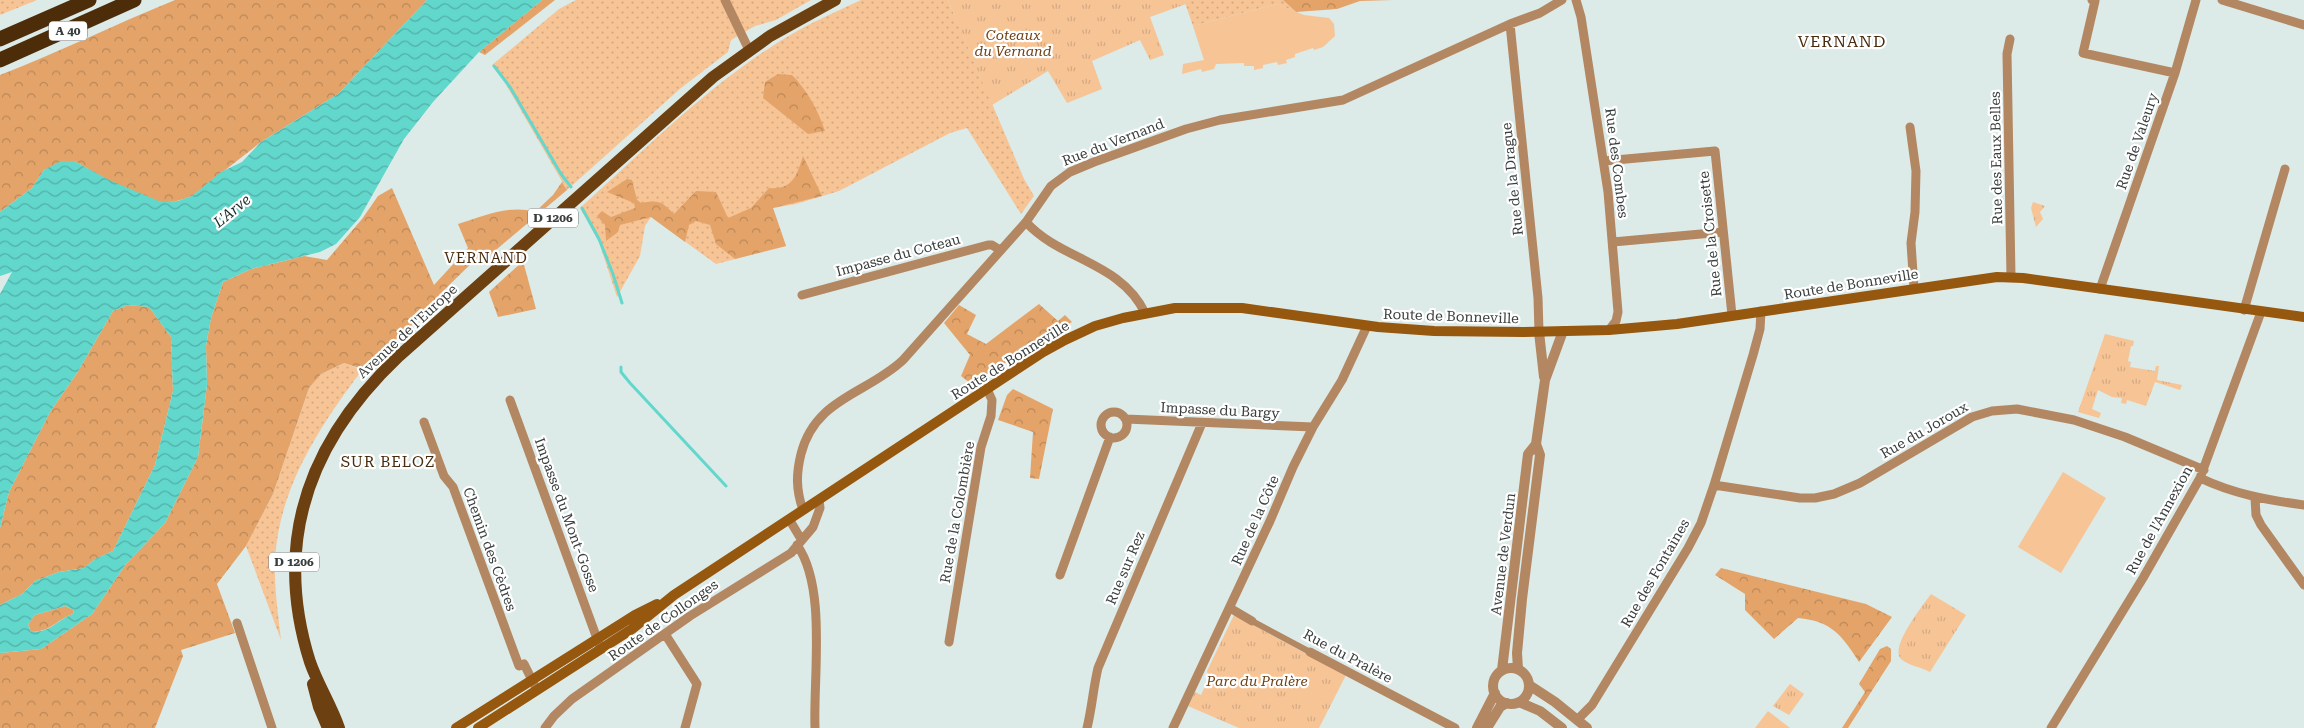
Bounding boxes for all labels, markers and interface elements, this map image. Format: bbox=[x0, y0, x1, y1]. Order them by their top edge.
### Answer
road number: A 40 bbox=[49, 22, 87, 40]
park label: Coteaux du Vernand bbox=[975, 27, 1052, 59]
district label: VERNAND bbox=[1798, 32, 1886, 51]
street label: Rue de Valeury bbox=[2113, 90, 2161, 191]
street label: Rue des Eaux Belles bbox=[1987, 91, 2005, 225]
street label: Rue des Combes bbox=[1602, 107, 1632, 219]
street label: Rue du Vernand bbox=[1060, 115, 1166, 169]
street label: Rue de la Drague bbox=[1498, 121, 1526, 236]
street label: Rue de la Croisette bbox=[1695, 170, 1725, 298]
water label: L'Arve bbox=[209, 190, 254, 232]
road number: D 1206 bbox=[528, 208, 578, 228]
street label: Impasse du Coteau bbox=[834, 231, 962, 279]
district label: VERNAND bbox=[444, 249, 528, 267]
street label: Route de Bonneville bbox=[1783, 265, 1920, 303]
street label: Avenue de l'Europe bbox=[354, 280, 460, 381]
street label: Route de Bonneville bbox=[1383, 306, 1520, 326]
street label: Route de Bonneville bbox=[948, 317, 1072, 403]
street label: Impasse du Bargy bbox=[1160, 399, 1281, 421]
street label: Rue du Joroux bbox=[1878, 399, 1970, 461]
street label: Impasse du Mont-Gosse bbox=[532, 436, 603, 595]
street label: Rue de la Colombière bbox=[937, 440, 977, 584]
district label: SUR BELOZ bbox=[341, 453, 435, 471]
street label: Rue de l'Annexion bbox=[2123, 463, 2195, 577]
street label: Rue de la Côte bbox=[1228, 472, 1282, 567]
street label: Chemin des Cèdres bbox=[460, 485, 520, 613]
street label: Avenue de Verdun bbox=[1488, 492, 1518, 616]
street label: Rue des Fontaines bbox=[1618, 516, 1693, 630]
street label: Rue sur Rez bbox=[1102, 529, 1148, 607]
road number: D 1206 bbox=[269, 552, 319, 572]
street label: Route de Collonges bbox=[605, 576, 721, 664]
street label: Rue du Pralère bbox=[1301, 626, 1395, 686]
park label: Parc du Pralère bbox=[1205, 673, 1308, 689]

